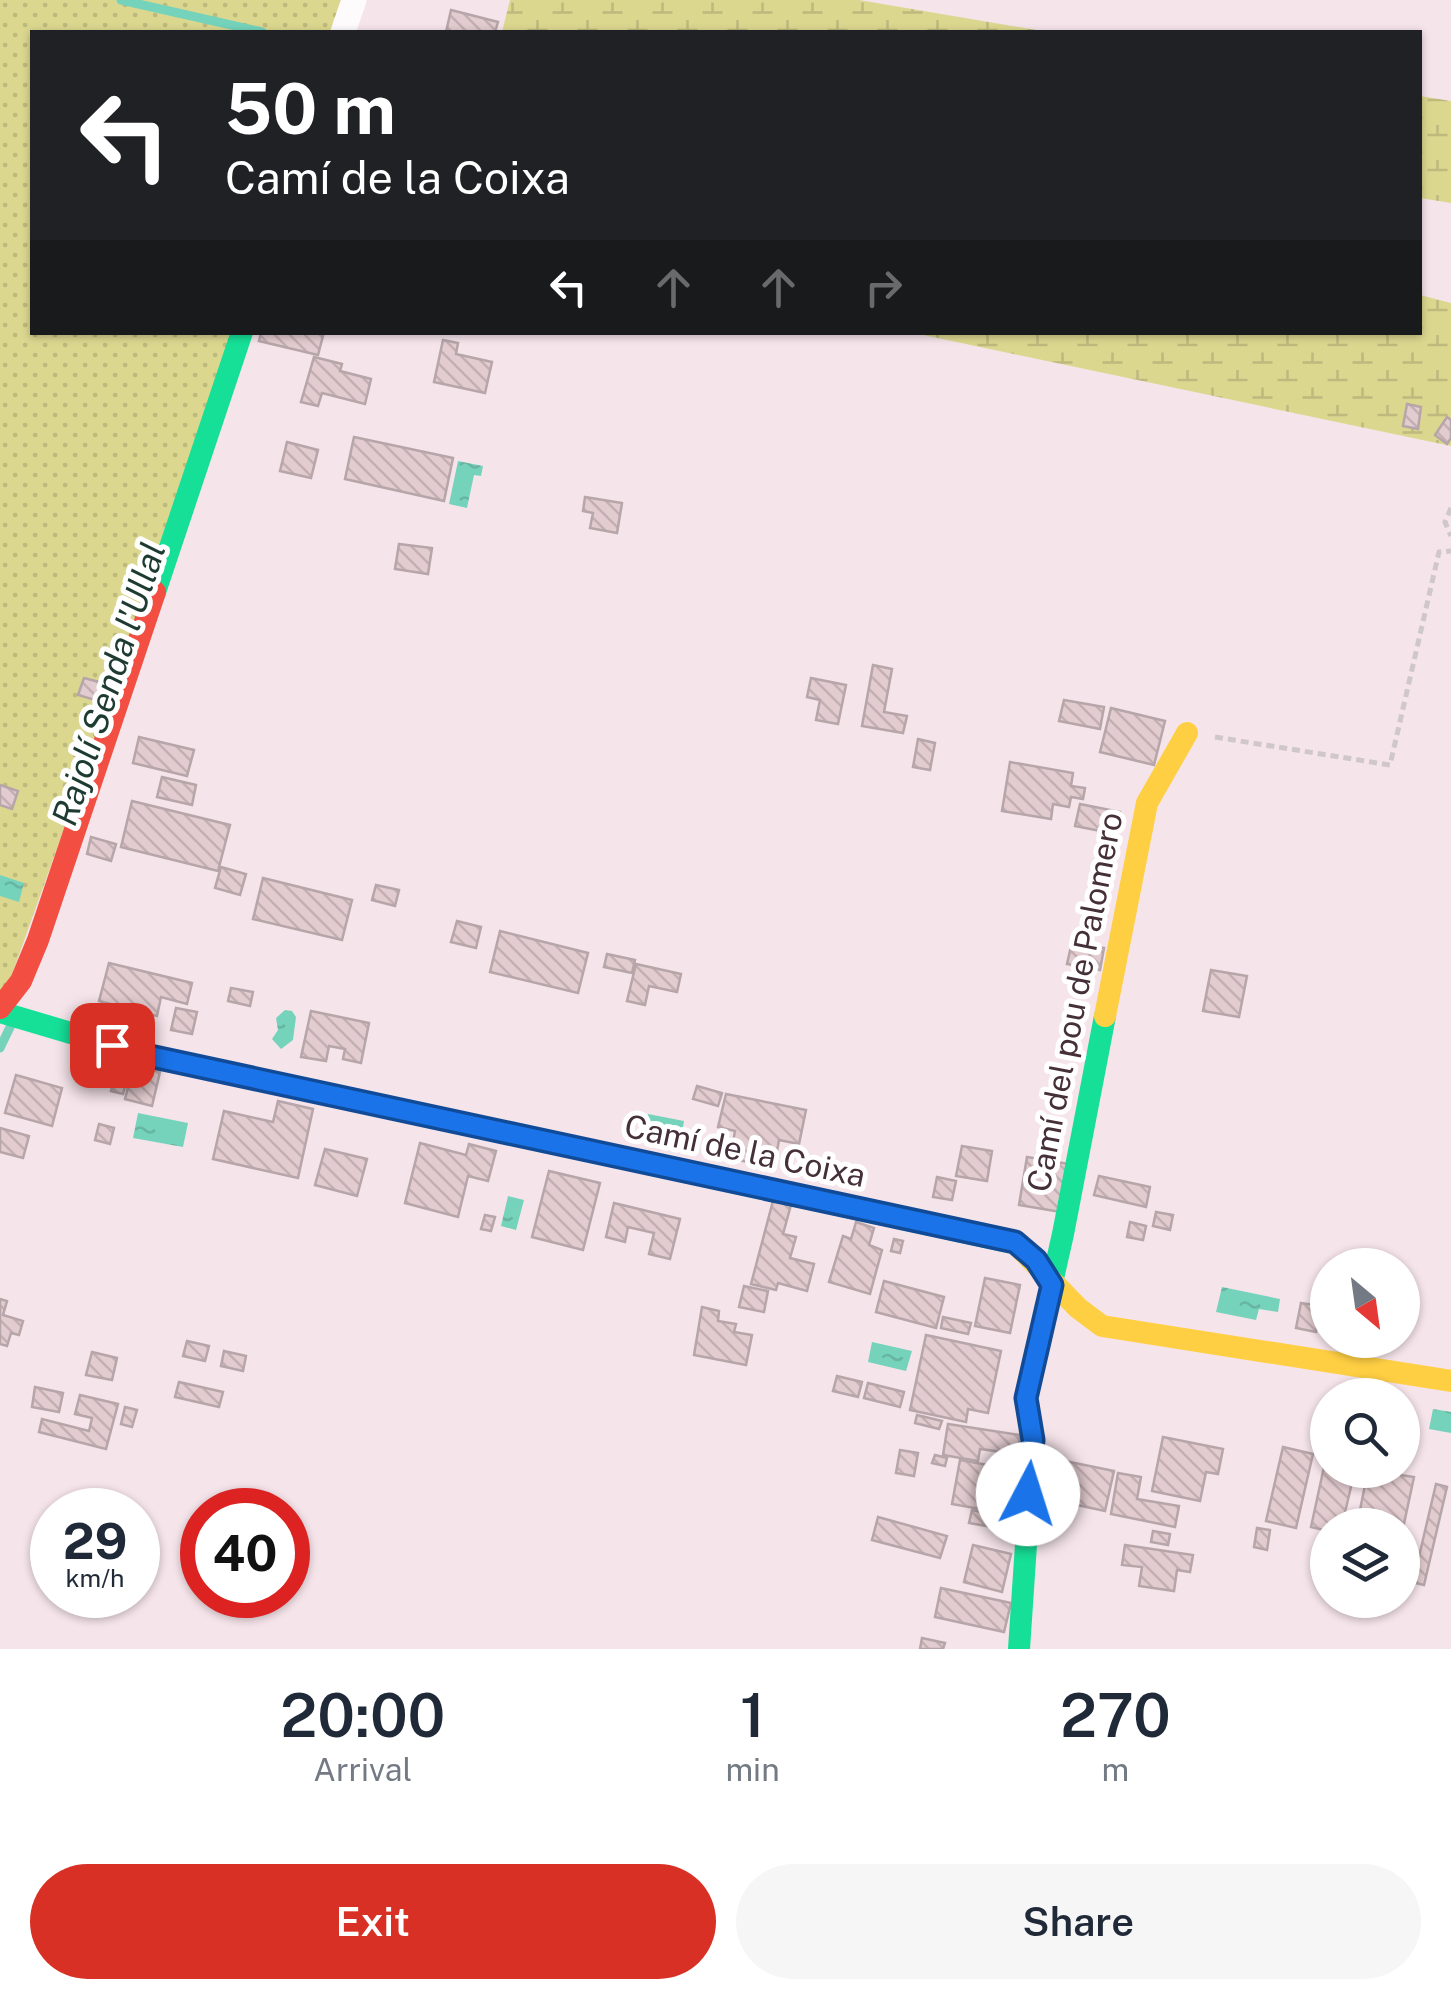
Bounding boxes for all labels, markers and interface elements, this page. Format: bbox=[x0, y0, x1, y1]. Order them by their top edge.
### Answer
text: 50 m bbox=[225, 67, 396, 150]
icon: left bbox=[60, 70, 190, 200]
text: Camí de la Coixa bbox=[225, 151, 570, 204]
icon: left bbox=[541, 260, 596, 315]
icon: ahead bbox=[646, 260, 701, 315]
icon: ahead bbox=[751, 260, 806, 315]
icon: right bbox=[856, 260, 911, 315]
water label: Rajolí Senda l'Ullal bbox=[43, 537, 174, 831]
street label: Camí del pou de Palomero bbox=[1020, 809, 1129, 1195]
pin bbox=[70, 1003, 155, 1088]
icon: arrive bbox=[85, 1018, 140, 1073]
street label: Camí de la Coixa bbox=[621, 1107, 869, 1194]
north arrow bbox=[1310, 1248, 1420, 1358]
map controls bbox=[1310, 1248, 1420, 1618]
button: search bbox=[1310, 1378, 1420, 1488]
position arrow bbox=[976, 1442, 1080, 1546]
speed limit sign: 40 bbox=[180, 1488, 310, 1618]
button: layers bbox=[1310, 1508, 1420, 1618]
text: 29 bbox=[63, 1511, 127, 1570]
text: km/h bbox=[66, 1563, 124, 1593]
text: 20:00 bbox=[280, 1680, 445, 1751]
text: 1 bbox=[740, 1680, 765, 1751]
text: 270 bbox=[1060, 1680, 1171, 1751]
text: Arrival bbox=[313, 1751, 412, 1788]
text: min bbox=[725, 1751, 780, 1788]
text: m bbox=[1101, 1751, 1129, 1788]
button: Exit bbox=[30, 1864, 716, 1979]
button: Share bbox=[736, 1864, 1421, 1979]

